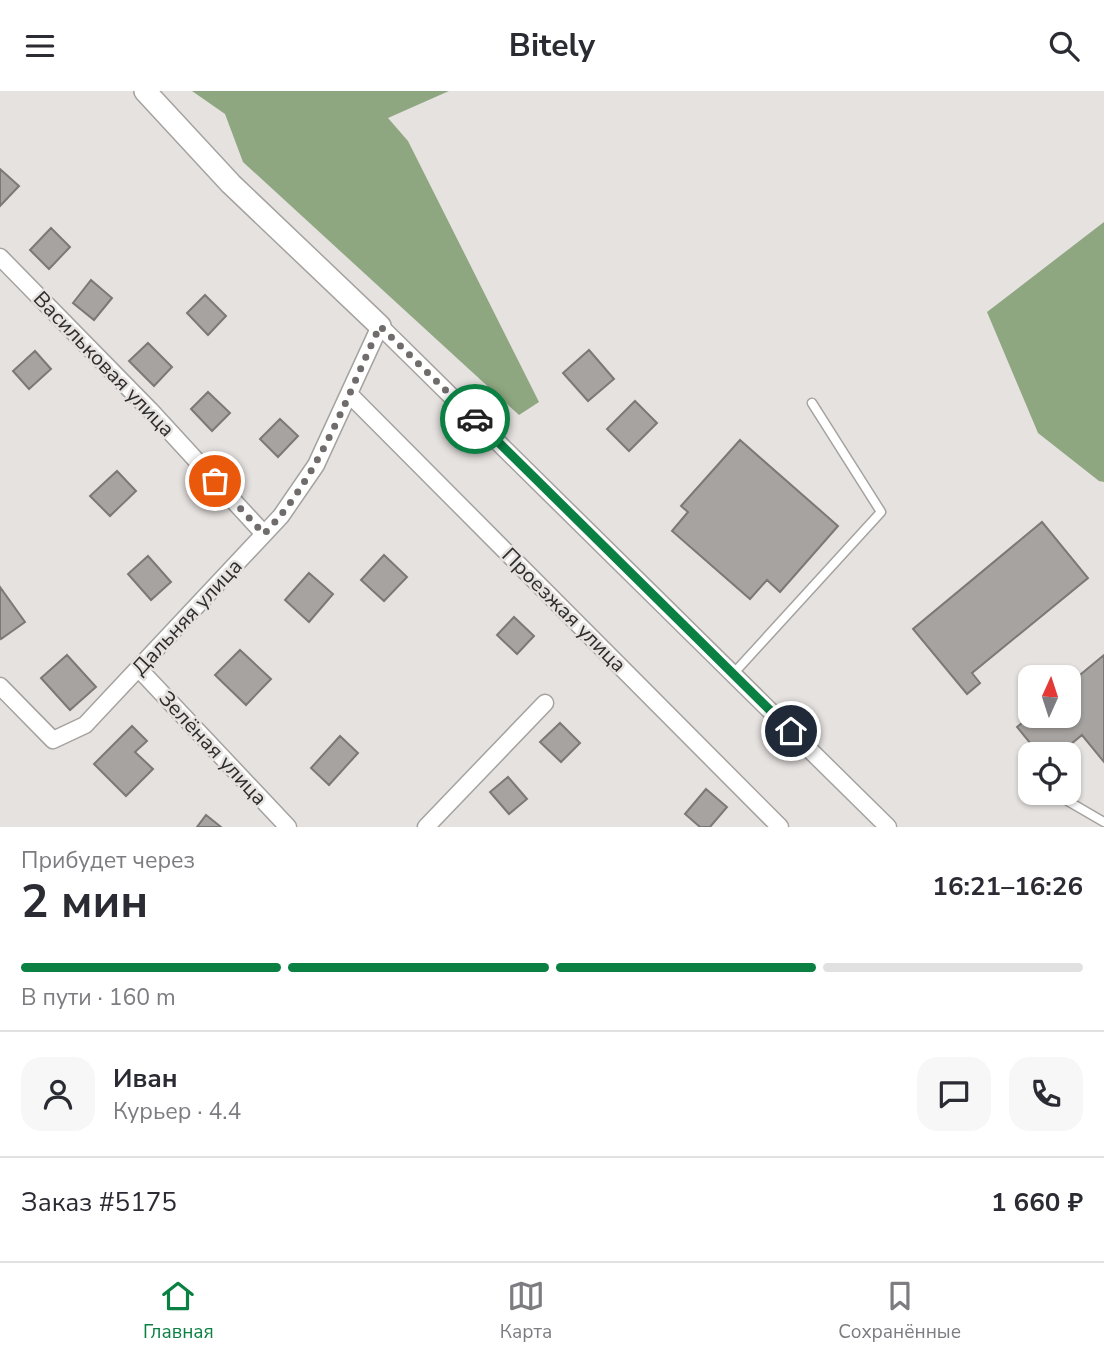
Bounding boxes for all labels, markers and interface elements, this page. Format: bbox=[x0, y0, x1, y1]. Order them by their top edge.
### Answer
text: Bitely bbox=[509, 24, 595, 67]
icon: menu bbox=[21, 27, 59, 65]
icon: search bbox=[1045, 27, 1083, 65]
street label: Васильковая улица bbox=[27, 285, 181, 443]
courier bbox=[440, 384, 510, 454]
icon: car bbox=[456, 400, 494, 438]
pin bbox=[185, 451, 245, 511]
icon: bag bbox=[196, 462, 234, 500]
street label: Проезжая улица bbox=[496, 542, 632, 678]
street label: Дальняя улица bbox=[126, 553, 248, 681]
north arrow bbox=[1018, 665, 1082, 728]
map controls bbox=[1018, 665, 1081, 805]
street label: Зелёная улица bbox=[153, 685, 273, 811]
pin bbox=[761, 701, 821, 761]
icon: home bbox=[772, 712, 810, 750]
button: locate bbox=[1018, 742, 1081, 805]
text: Прибудет через bbox=[21, 845, 195, 876]
text: 16:21–16:26 bbox=[932, 869, 1083, 904]
text: 2 мин bbox=[21, 870, 148, 933]
text: В пути · 160 m bbox=[21, 982, 176, 1013]
button: person bbox=[21, 1057, 95, 1131]
button: chat bbox=[917, 1057, 991, 1131]
button: phone bbox=[1009, 1057, 1083, 1131]
text: Иван bbox=[113, 1061, 178, 1096]
text: Курьер · 4.4 bbox=[113, 1096, 241, 1127]
text: Заказ #5175 bbox=[21, 1185, 177, 1220]
text: 1 660 ₽ bbox=[991, 1185, 1083, 1220]
tab: Главная bbox=[143, 1277, 214, 1345]
tab: Карта bbox=[500, 1277, 552, 1345]
tab: Сохранённые bbox=[838, 1277, 961, 1345]

